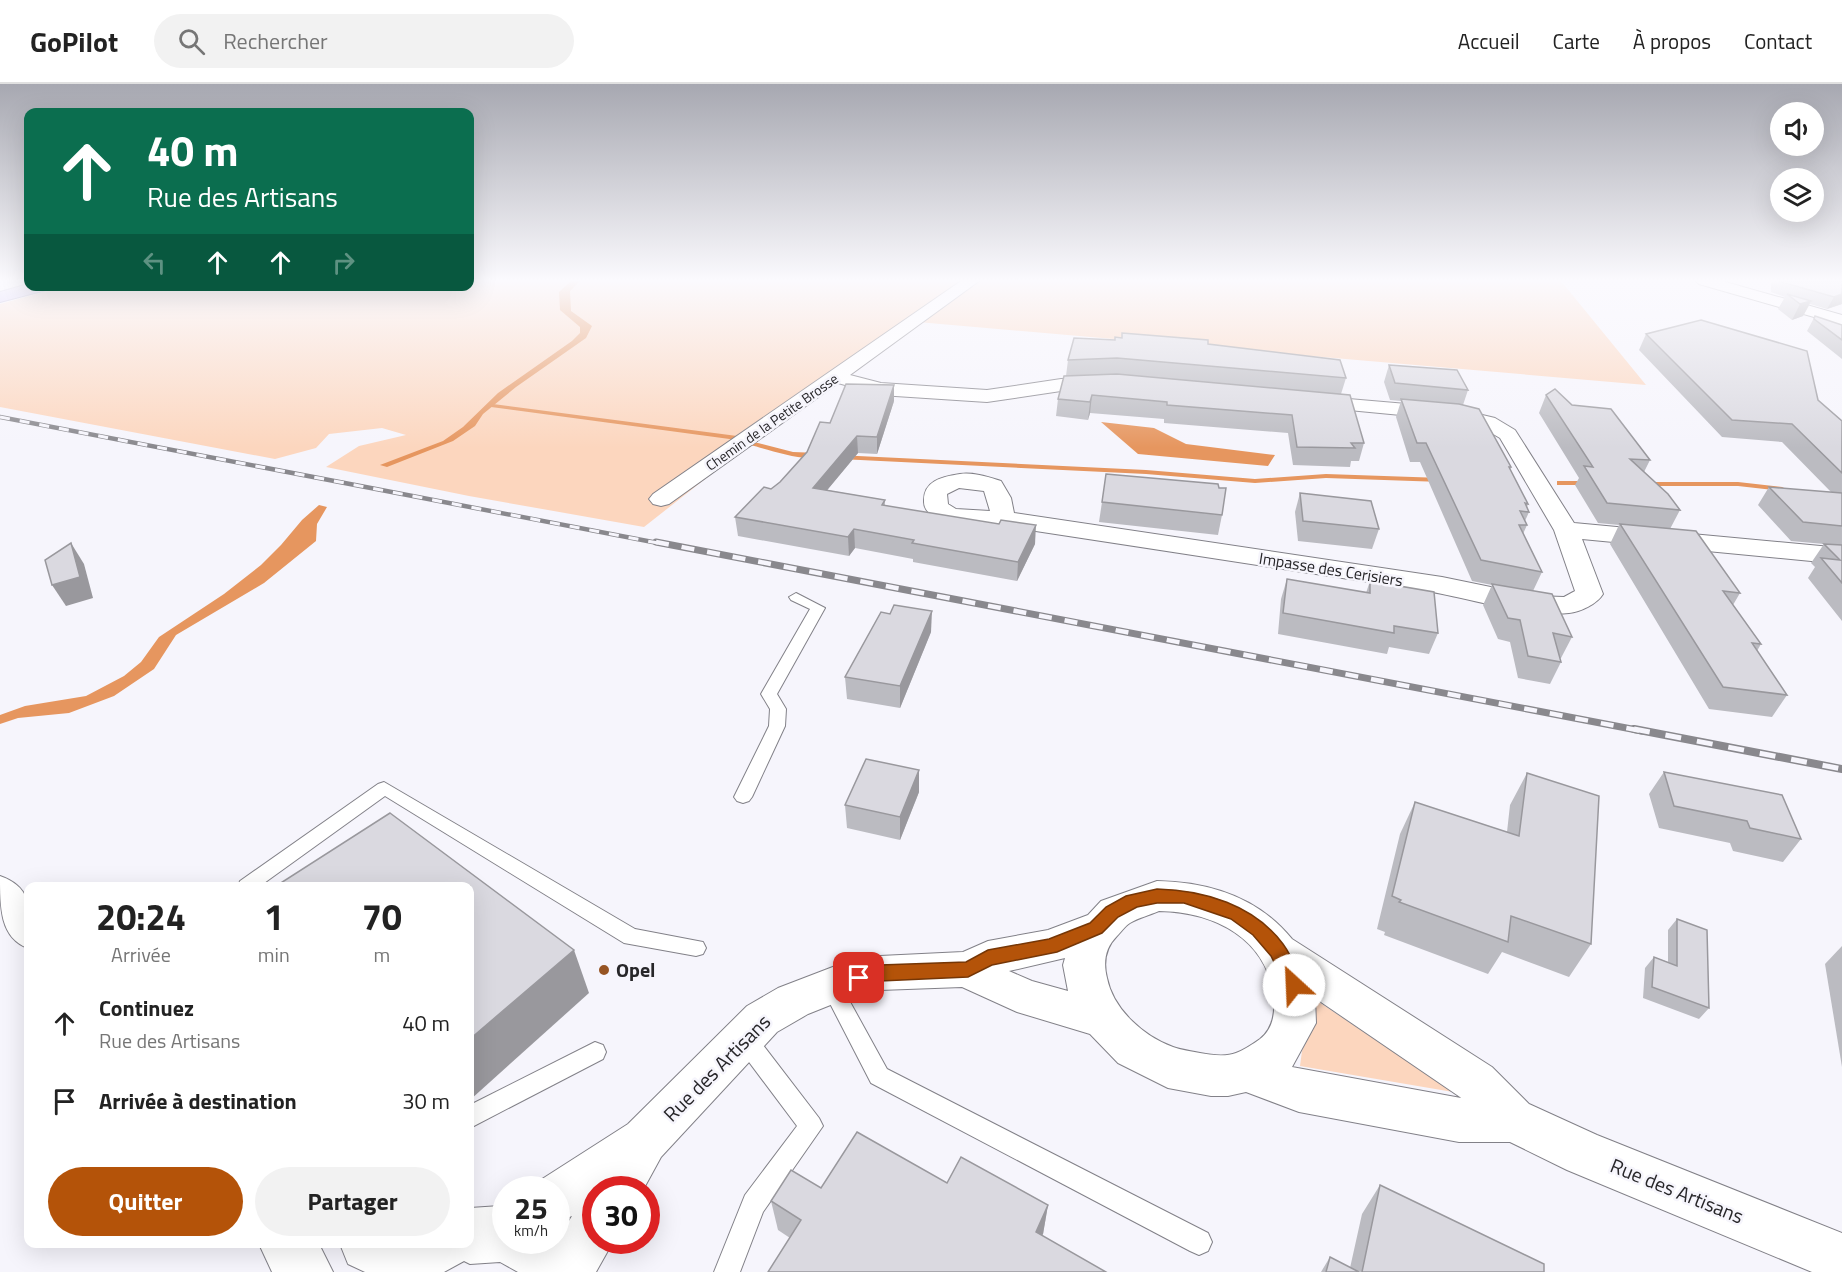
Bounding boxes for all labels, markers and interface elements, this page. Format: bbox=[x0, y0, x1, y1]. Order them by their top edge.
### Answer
search box bbox=[154, 14, 574, 68]
text: GoPilot bbox=[30, 20, 118, 63]
text: Rechercher bbox=[223, 24, 328, 58]
icon: search bbox=[175, 25, 208, 58]
text: Accueil bbox=[1458, 25, 1520, 57]
text: Carte bbox=[1553, 25, 1600, 57]
text: À propos bbox=[1633, 25, 1711, 57]
text: Contact bbox=[1744, 25, 1812, 57]
map controls bbox=[1770, 102, 1824, 222]
button: sound bbox=[1770, 102, 1824, 156]
text: 40 m bbox=[147, 118, 239, 182]
icon: ahead bbox=[48, 132, 126, 210]
button: layers bbox=[1770, 168, 1824, 222]
text: Rue des Artisans bbox=[147, 176, 338, 217]
icon: left bbox=[138, 246, 171, 279]
icon: ahead bbox=[201, 246, 234, 279]
icon: ahead bbox=[264, 246, 297, 279]
icon: right bbox=[327, 246, 360, 279]
street label: Chemin de la Petite Brosse bbox=[701, 368, 842, 475]
street label: Impasse des Cerisiers bbox=[1257, 546, 1405, 592]
text: 20:24 bbox=[96, 889, 186, 944]
text: 1 bbox=[264, 889, 284, 944]
text: 70 bbox=[362, 889, 402, 944]
text: Arrivée bbox=[111, 939, 171, 970]
text: min bbox=[258, 939, 290, 970]
text: m bbox=[373, 939, 390, 970]
pin bbox=[833, 952, 884, 1003]
position arrow bbox=[1262, 953, 1326, 1017]
place label: Opel bbox=[616, 954, 656, 985]
icon: arrive bbox=[842, 961, 875, 994]
marker: Opel bbox=[597, 963, 611, 977]
text: Continuez bbox=[99, 991, 194, 1025]
text: 40 m bbox=[402, 1006, 450, 1040]
icon: ahead bbox=[48, 1007, 81, 1040]
street label: Rue des Artisans bbox=[656, 1007, 778, 1129]
text: Rue des Artisans bbox=[99, 1025, 240, 1056]
text: Arrivée à destination bbox=[99, 1084, 297, 1118]
text: 30 m bbox=[402, 1084, 450, 1118]
icon: arrive bbox=[48, 1085, 81, 1118]
street label: Rue des Artisans bbox=[1606, 1150, 1749, 1231]
button: Quitter bbox=[48, 1167, 243, 1236]
button: Partager bbox=[255, 1167, 450, 1236]
speed limit sign: 30 bbox=[582, 1176, 660, 1254]
text: 25 bbox=[514, 1185, 548, 1231]
text: km/h bbox=[514, 1219, 548, 1242]

